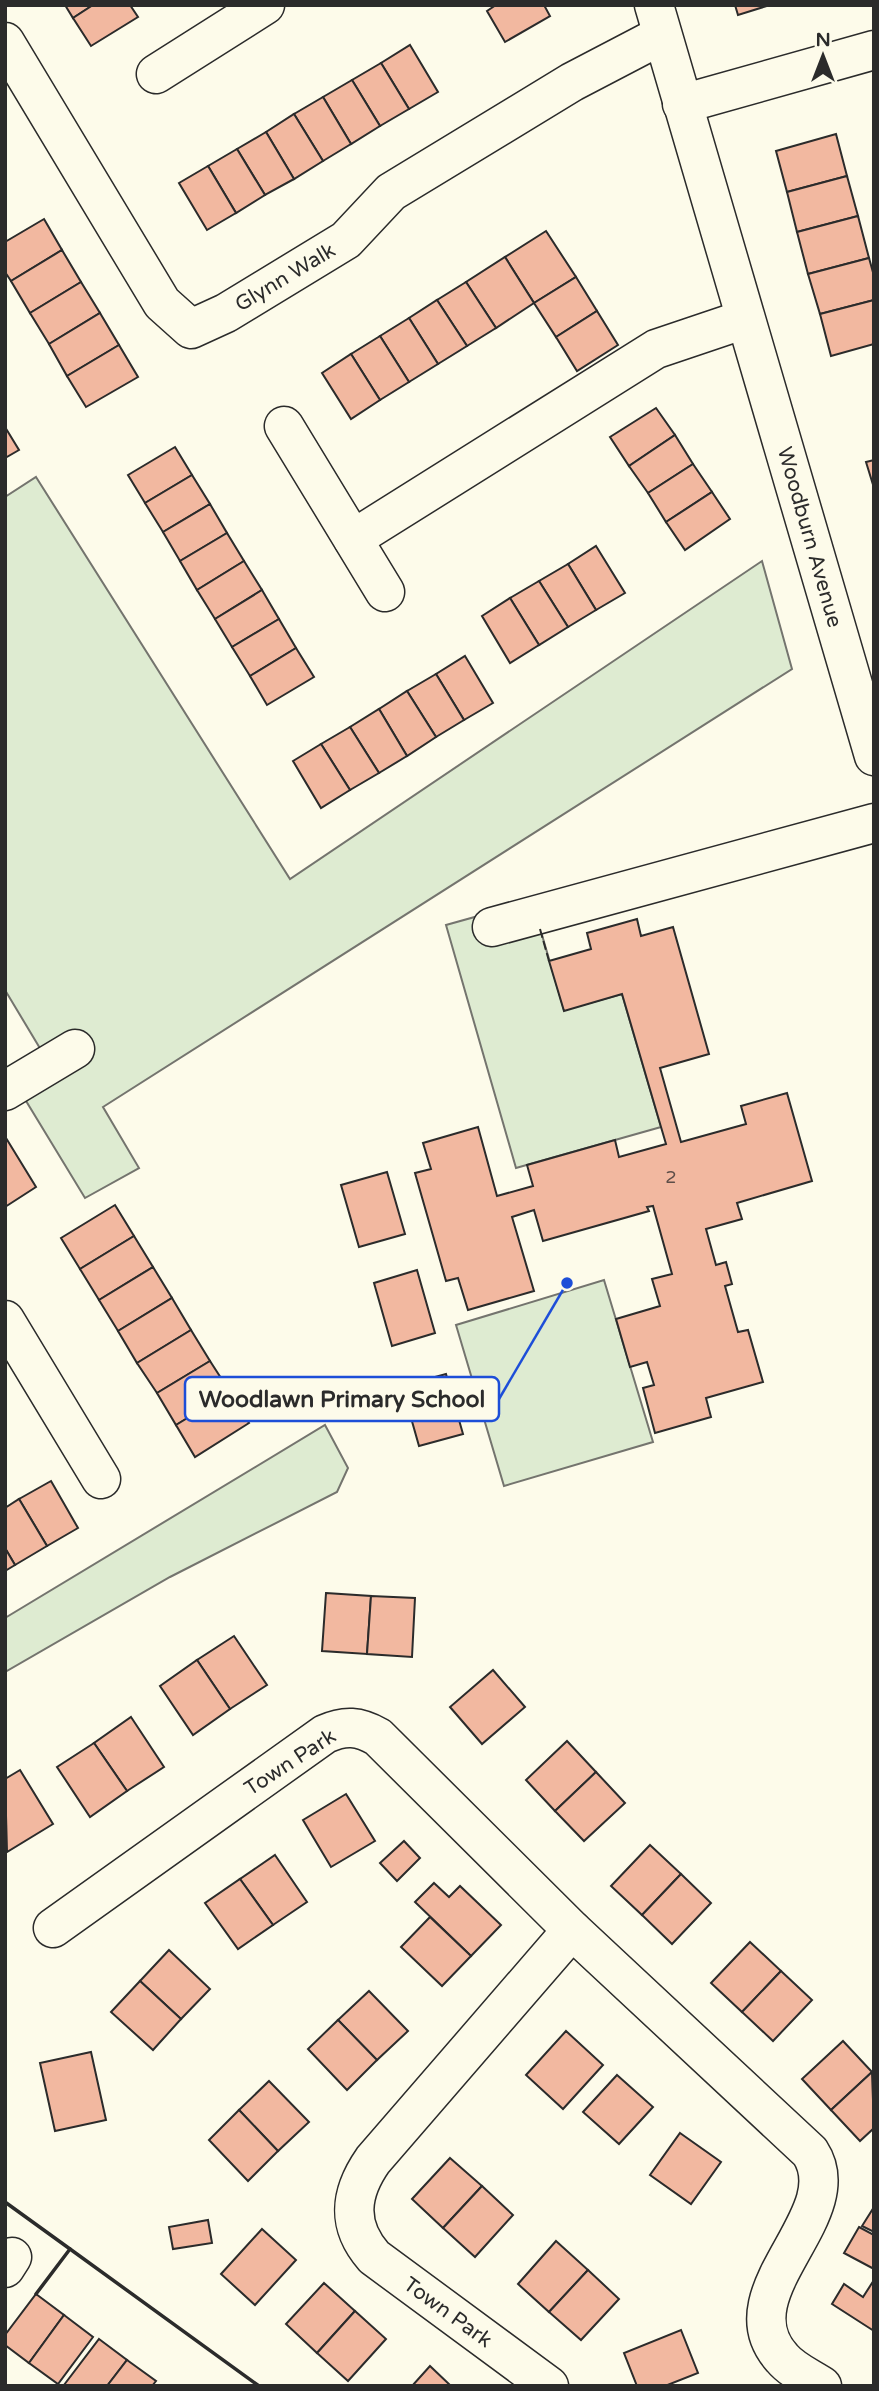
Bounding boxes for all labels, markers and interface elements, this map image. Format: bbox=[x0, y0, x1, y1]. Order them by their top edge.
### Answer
north arrow bbox=[788, 21, 858, 91]
text: N bbox=[815, 29, 831, 51]
street label: Glynn Walk bbox=[231, 238, 340, 317]
street label: Woodburn Avenue bbox=[772, 444, 847, 630]
house number: 2 bbox=[665, 1166, 677, 1188]
callout: Woodlawn Primary School bbox=[185, 1377, 499, 1421]
text: Woodlawn Primary School bbox=[199, 1386, 485, 1414]
street label: Town Park bbox=[240, 1724, 341, 1801]
street label: Town Park bbox=[398, 2272, 497, 2353]

